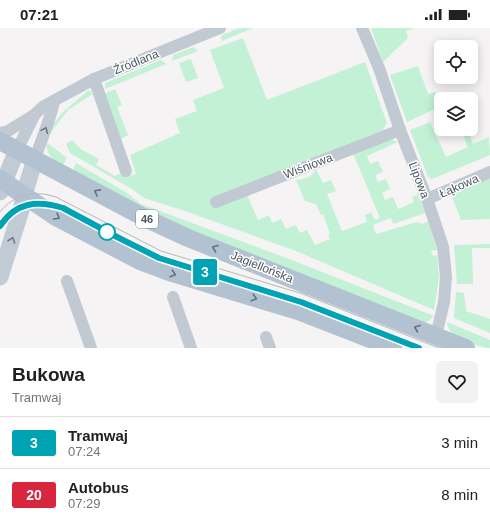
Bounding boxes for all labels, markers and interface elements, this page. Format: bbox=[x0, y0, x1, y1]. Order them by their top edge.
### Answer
text: 07:21 bbox=[20, 6, 58, 23]
map controls bbox=[434, 40, 478, 136]
button: locate bbox=[434, 40, 478, 84]
street label: Źródlana bbox=[111, 46, 161, 77]
button: layers bbox=[434, 92, 478, 136]
one-way arrow bbox=[40, 127, 48, 135]
street label: Wiśniowa bbox=[282, 150, 335, 182]
street label: Lipowa bbox=[406, 160, 432, 201]
street label: Łąkowa bbox=[437, 171, 481, 201]
one-way arrow bbox=[94, 190, 101, 197]
road number: 46 bbox=[136, 210, 158, 228]
one-way arrow bbox=[53, 212, 60, 219]
unlabelled marker bbox=[98, 223, 116, 241]
one-way arrow bbox=[7, 236, 16, 243]
one-way arrow bbox=[211, 245, 219, 253]
street label: Jagiellońska bbox=[229, 248, 296, 286]
line badge: 3 bbox=[192, 259, 218, 285]
text: 3 bbox=[201, 264, 209, 280]
one-way arrow bbox=[170, 269, 177, 277]
one-way arrow bbox=[250, 293, 257, 302]
one-way arrow bbox=[413, 325, 420, 333]
button: heart bbox=[436, 361, 478, 403]
text: Bukowa bbox=[12, 364, 85, 385]
text: Tramwaj bbox=[12, 390, 61, 405]
text: Tramwaj bbox=[68, 427, 128, 444]
text: 3 min bbox=[441, 434, 478, 451]
text: 3 bbox=[30, 435, 38, 451]
text: 07:24 bbox=[68, 444, 101, 459]
text: Autobus bbox=[68, 479, 129, 496]
text: 8 min bbox=[441, 486, 478, 503]
text: 20 bbox=[26, 487, 42, 503]
text: 07:29 bbox=[68, 496, 101, 511]

